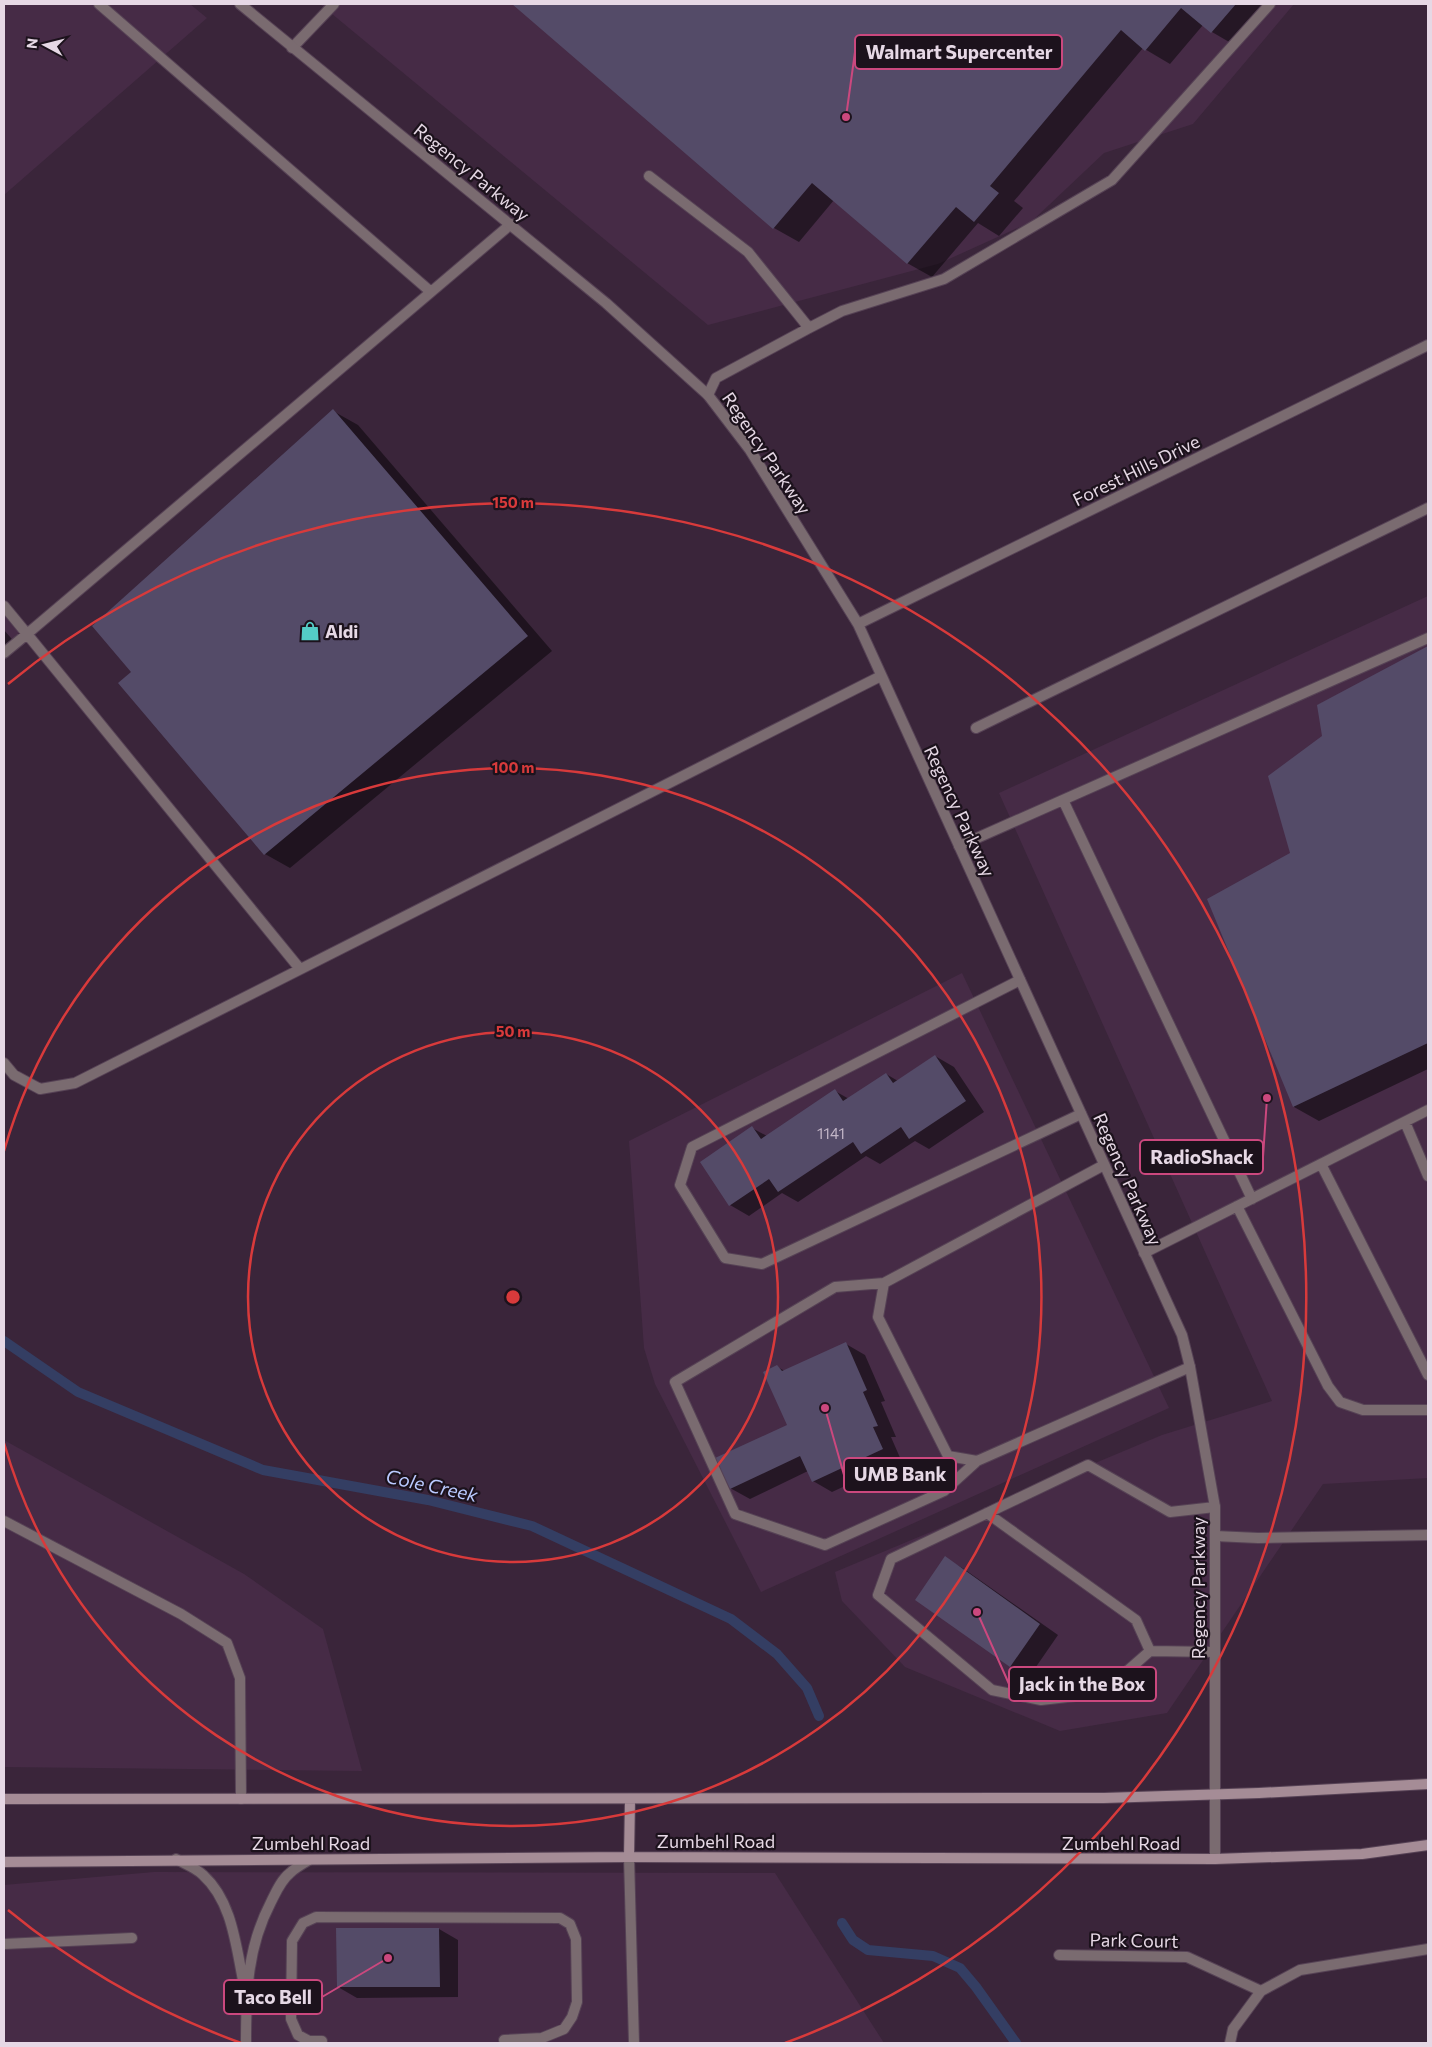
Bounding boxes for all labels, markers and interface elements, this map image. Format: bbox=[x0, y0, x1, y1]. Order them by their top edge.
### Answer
north arrow bbox=[20, 20, 70, 70]
callout: Walmart Supercenter bbox=[855, 35, 1062, 69]
text: N bbox=[23, 37, 41, 50]
text: Walmart Supercenter bbox=[865, 40, 1053, 63]
street label: Regency Parkway bbox=[410, 119, 534, 225]
street label: Regency Parkway bbox=[718, 388, 816, 518]
street label: Forest Hills Drive bbox=[1069, 430, 1203, 510]
text: 150 m bbox=[492, 493, 534, 511]
shop icon: Aldi bbox=[299, 620, 321, 642]
place label: Aldi bbox=[325, 620, 358, 642]
street label: Regency Parkway bbox=[920, 742, 1000, 880]
text: 100 m bbox=[492, 758, 534, 776]
text: 50 m bbox=[496, 1022, 530, 1040]
street label: Regency Parkway bbox=[1089, 1109, 1167, 1249]
house number: 1141 bbox=[817, 1124, 845, 1142]
callout: RadioShack bbox=[1140, 1140, 1263, 1174]
text: RadioShack bbox=[1150, 1145, 1254, 1168]
centre of rings bbox=[504, 1288, 522, 1306]
callout: UMB Bank bbox=[844, 1458, 956, 1492]
text: UMB Bank bbox=[854, 1462, 946, 1485]
water label: Cole Creek bbox=[384, 1464, 481, 1506]
street label: Regency Parkway bbox=[1187, 1517, 1209, 1659]
callout: Jack in the Box bbox=[1009, 1667, 1156, 1701]
text: Jack in the Box bbox=[1019, 1672, 1146, 1695]
street label: Zumbehl Road bbox=[657, 1830, 775, 1852]
street label: Zumbehl Road bbox=[252, 1832, 370, 1854]
street label: Zumbehl Road bbox=[1062, 1832, 1180, 1854]
street label: Park Court bbox=[1089, 1928, 1179, 1952]
callout: Taco Bell bbox=[224, 1980, 322, 2014]
text: Taco Bell bbox=[234, 1985, 312, 2008]

